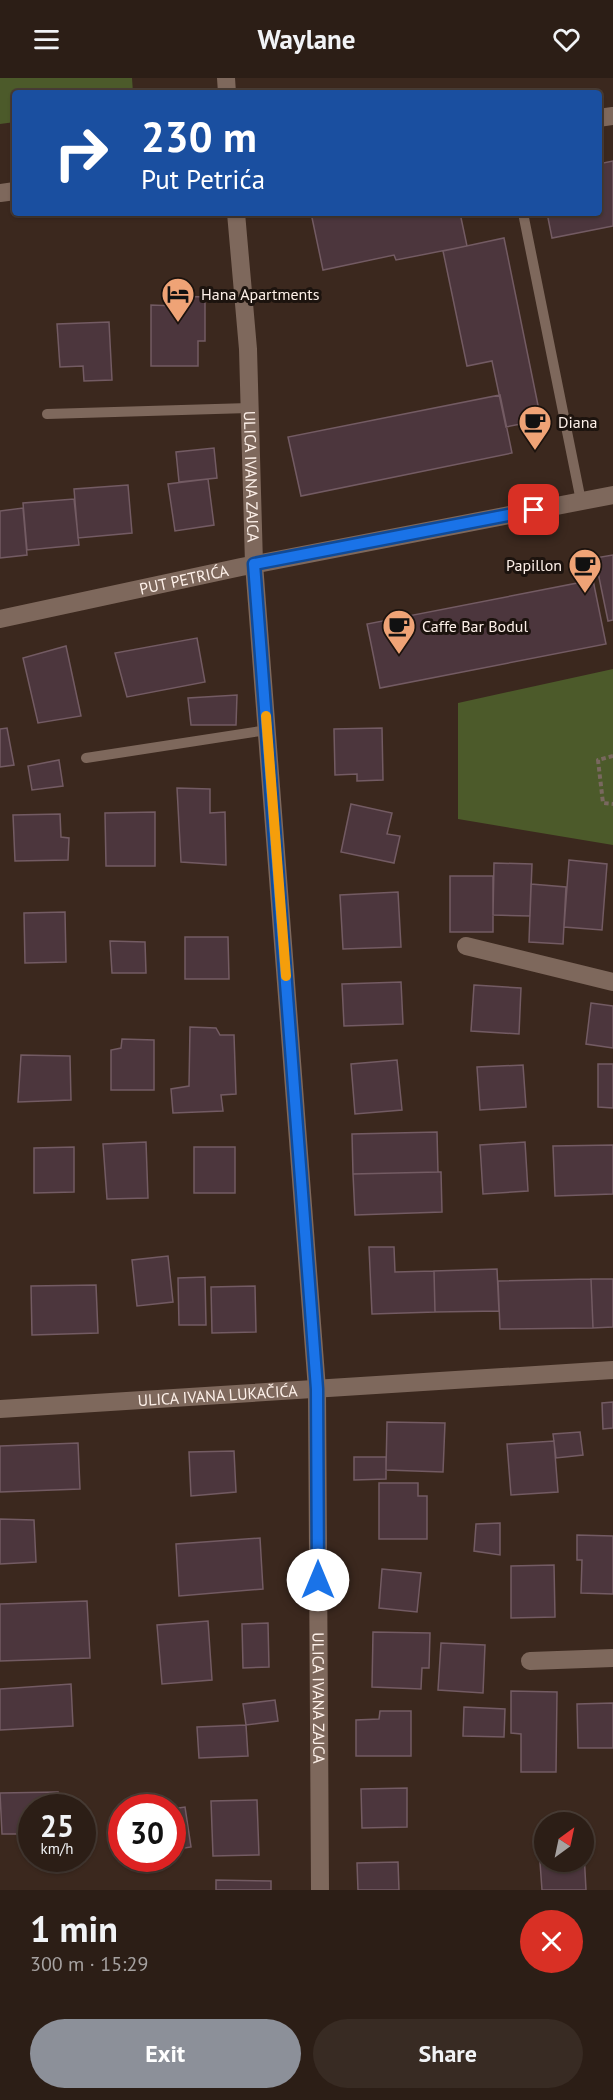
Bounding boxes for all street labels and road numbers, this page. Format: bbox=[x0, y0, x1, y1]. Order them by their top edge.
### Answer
street label: ULICA IVANA ZAJCA bbox=[240, 410, 263, 543]
street label: PUT PETRIĆA bbox=[137, 560, 231, 599]
street label: ULICA IVANA LUKAČIĆA bbox=[137, 1380, 299, 1410]
street label: ULICA IVANA ZAJCA bbox=[308, 1632, 329, 1764]

